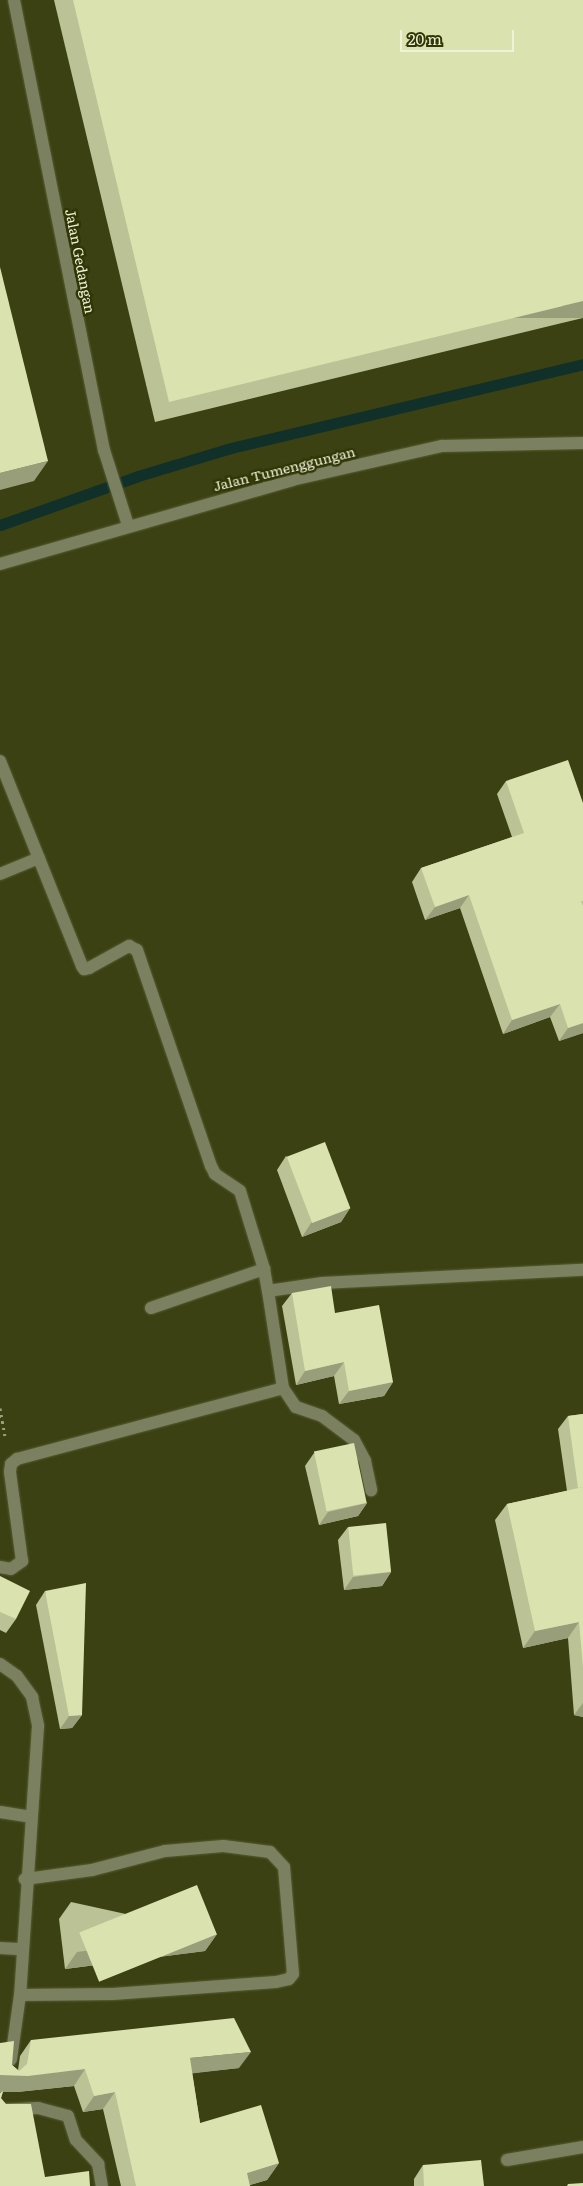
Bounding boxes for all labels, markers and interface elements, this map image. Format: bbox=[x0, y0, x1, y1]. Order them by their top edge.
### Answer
scale bar bbox=[403, 20, 517, 52]
text: 20 m bbox=[408, 27, 442, 50]
street label: Jalan Gedangan bbox=[63, 207, 99, 315]
street label: Jalan Tumenggungan bbox=[211, 442, 357, 494]

